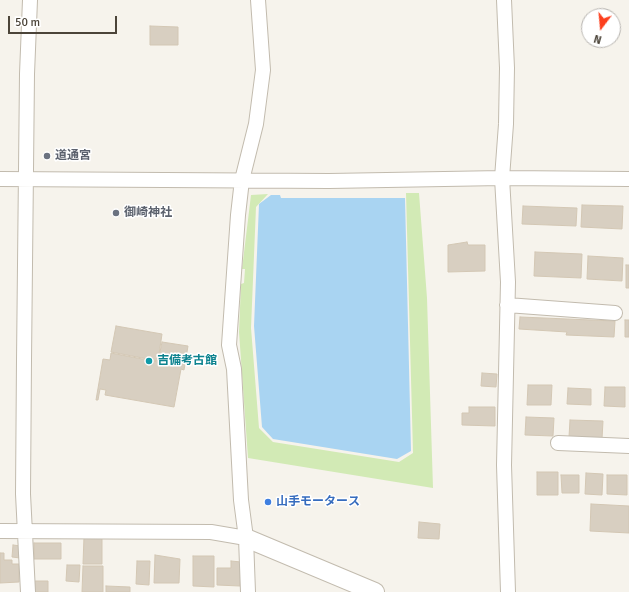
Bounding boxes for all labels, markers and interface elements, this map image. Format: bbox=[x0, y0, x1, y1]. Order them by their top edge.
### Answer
scale bar bbox=[10, 8, 119, 34]
north arrow bbox=[581, 8, 621, 48]
text: 50 m bbox=[15, 15, 40, 30]
text: N bbox=[592, 32, 603, 46]
place label: 道通宮 bbox=[55, 149, 91, 163]
marker: 道通宮 bbox=[42, 151, 52, 161]
place label: 御崎神社 bbox=[124, 206, 172, 220]
marker: 御崎神社 bbox=[111, 208, 121, 218]
place label: 吉備考古館 bbox=[157, 354, 217, 368]
marker: 吉備考古館 bbox=[144, 356, 154, 366]
place label: 山手モータース bbox=[276, 495, 360, 509]
marker: 山手モータース bbox=[263, 497, 273, 507]

